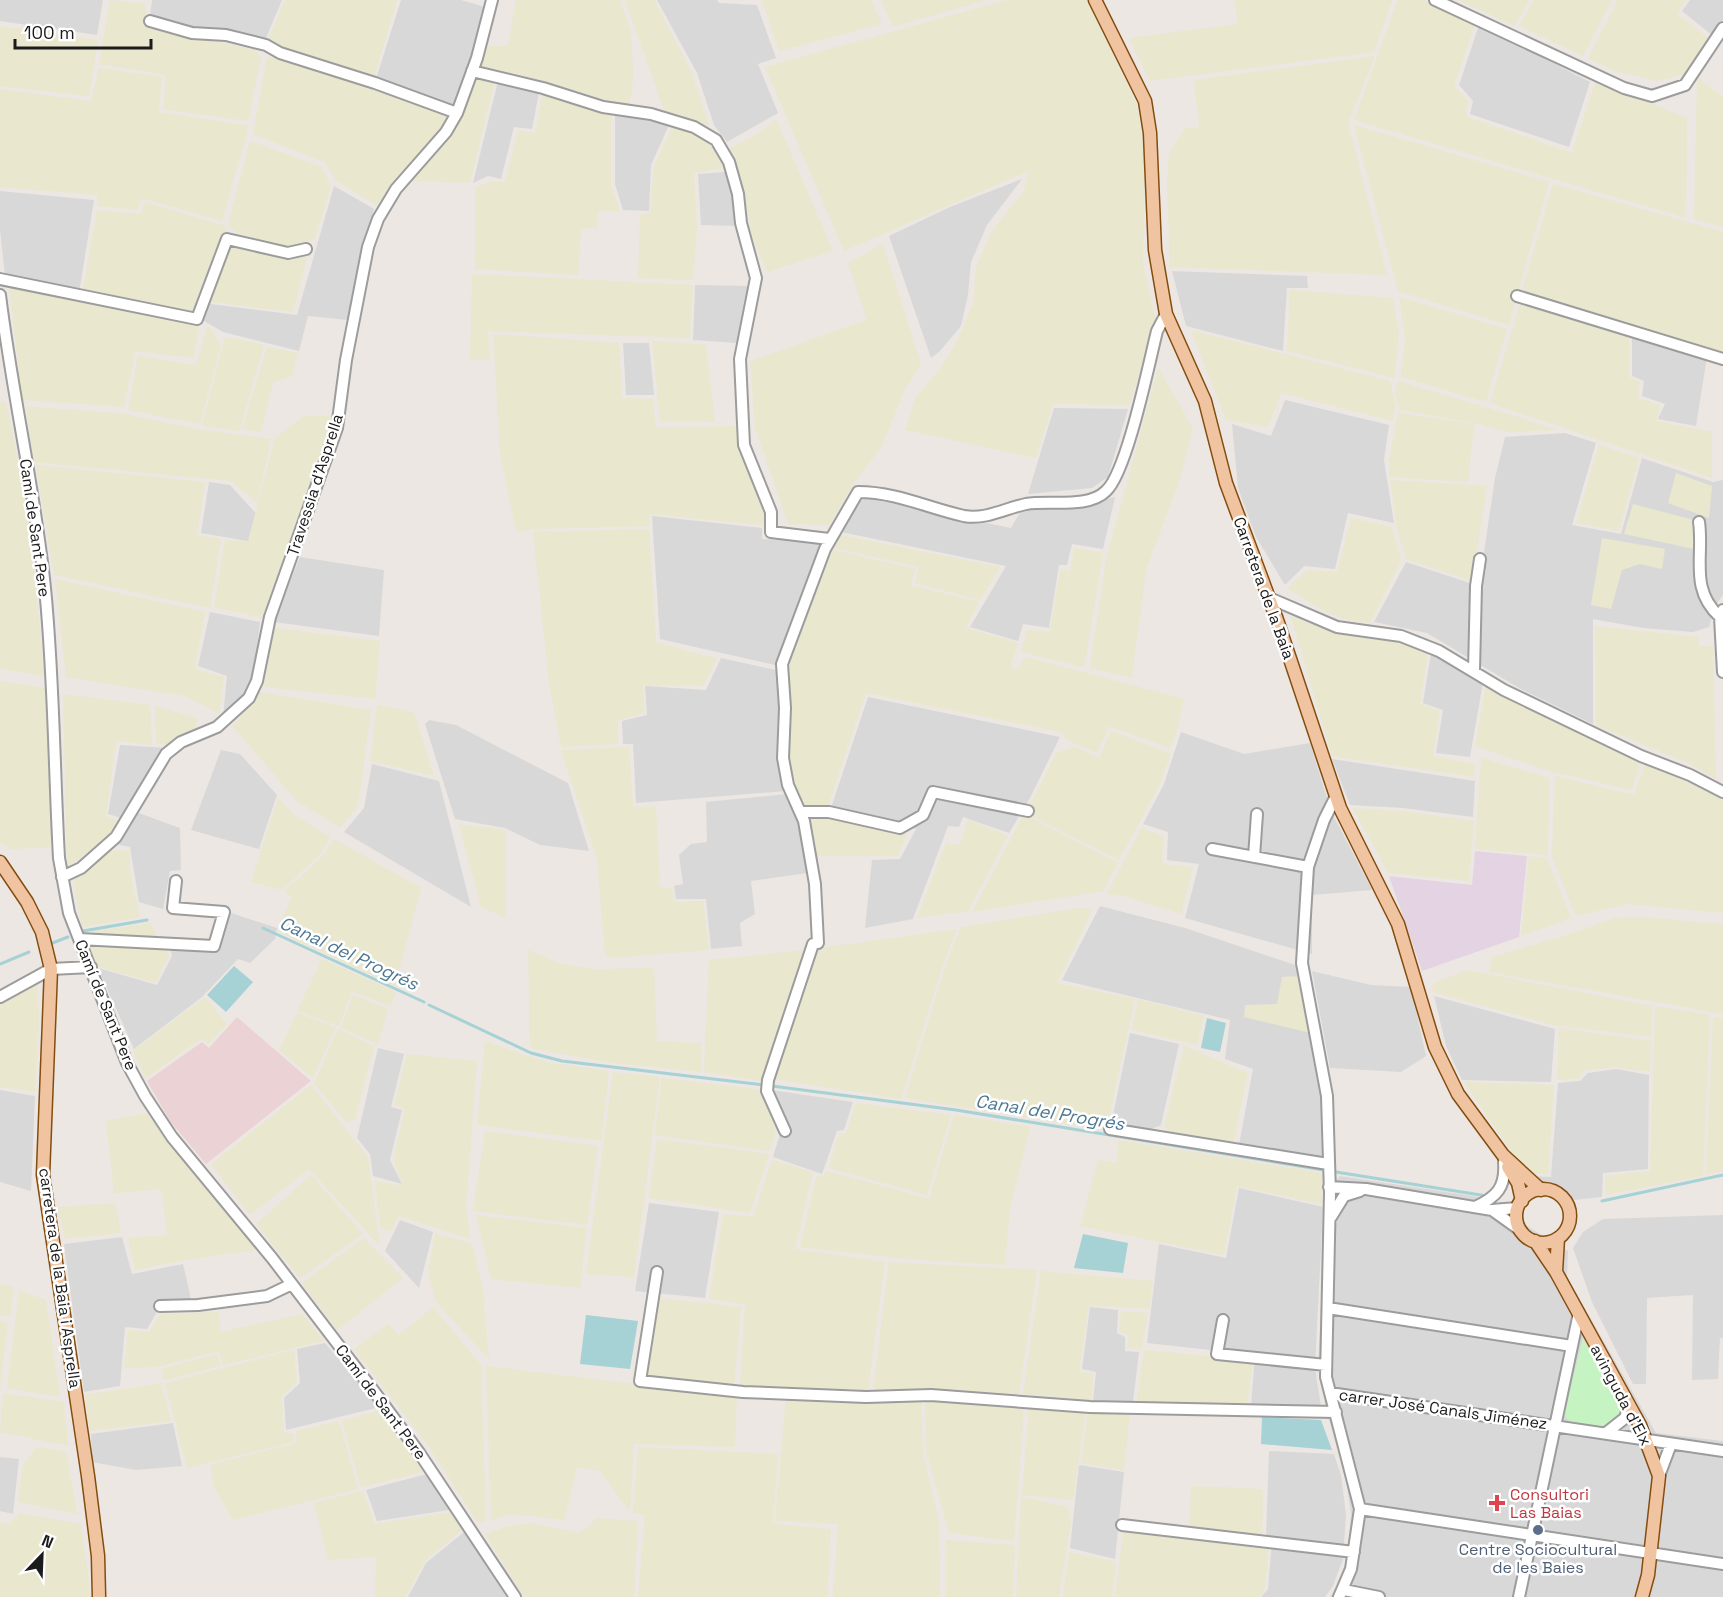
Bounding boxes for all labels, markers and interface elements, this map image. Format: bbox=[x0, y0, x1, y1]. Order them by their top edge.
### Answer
scale bar bbox=[15, 12, 152, 50]
text: 100 m bbox=[24, 21, 75, 44]
street label: Travessia d'Asprella bbox=[282, 411, 348, 559]
street label: Camí de Sant Pere bbox=[15, 458, 55, 598]
street label: Carretera de la Baia bbox=[1228, 514, 1300, 662]
water label: Canal del Progrés bbox=[276, 911, 422, 995]
street label: Camí de Sant Pere bbox=[70, 937, 142, 1073]
water label: Canal del Progrés bbox=[974, 1089, 1126, 1135]
street label: carretera de la Baia i Asprella bbox=[34, 1166, 86, 1390]
street label: Camí de Sant Pere bbox=[331, 1340, 431, 1464]
street label: avinguda d'Elx bbox=[1586, 1341, 1656, 1449]
street label: carrer José Canals Jiménez bbox=[1338, 1384, 1548, 1434]
place label: Consultori Las Baias bbox=[1510, 1484, 1589, 1523]
marker: Consultori Las Baias bbox=[1488, 1494, 1506, 1512]
marker: Centre Sociocultural de les Baies bbox=[1531, 1523, 1545, 1537]
north arrow bbox=[12, 1525, 72, 1585]
text: N bbox=[39, 1530, 57, 1553]
place label: Centre Sociocultural de les Baies bbox=[1459, 1539, 1617, 1578]

